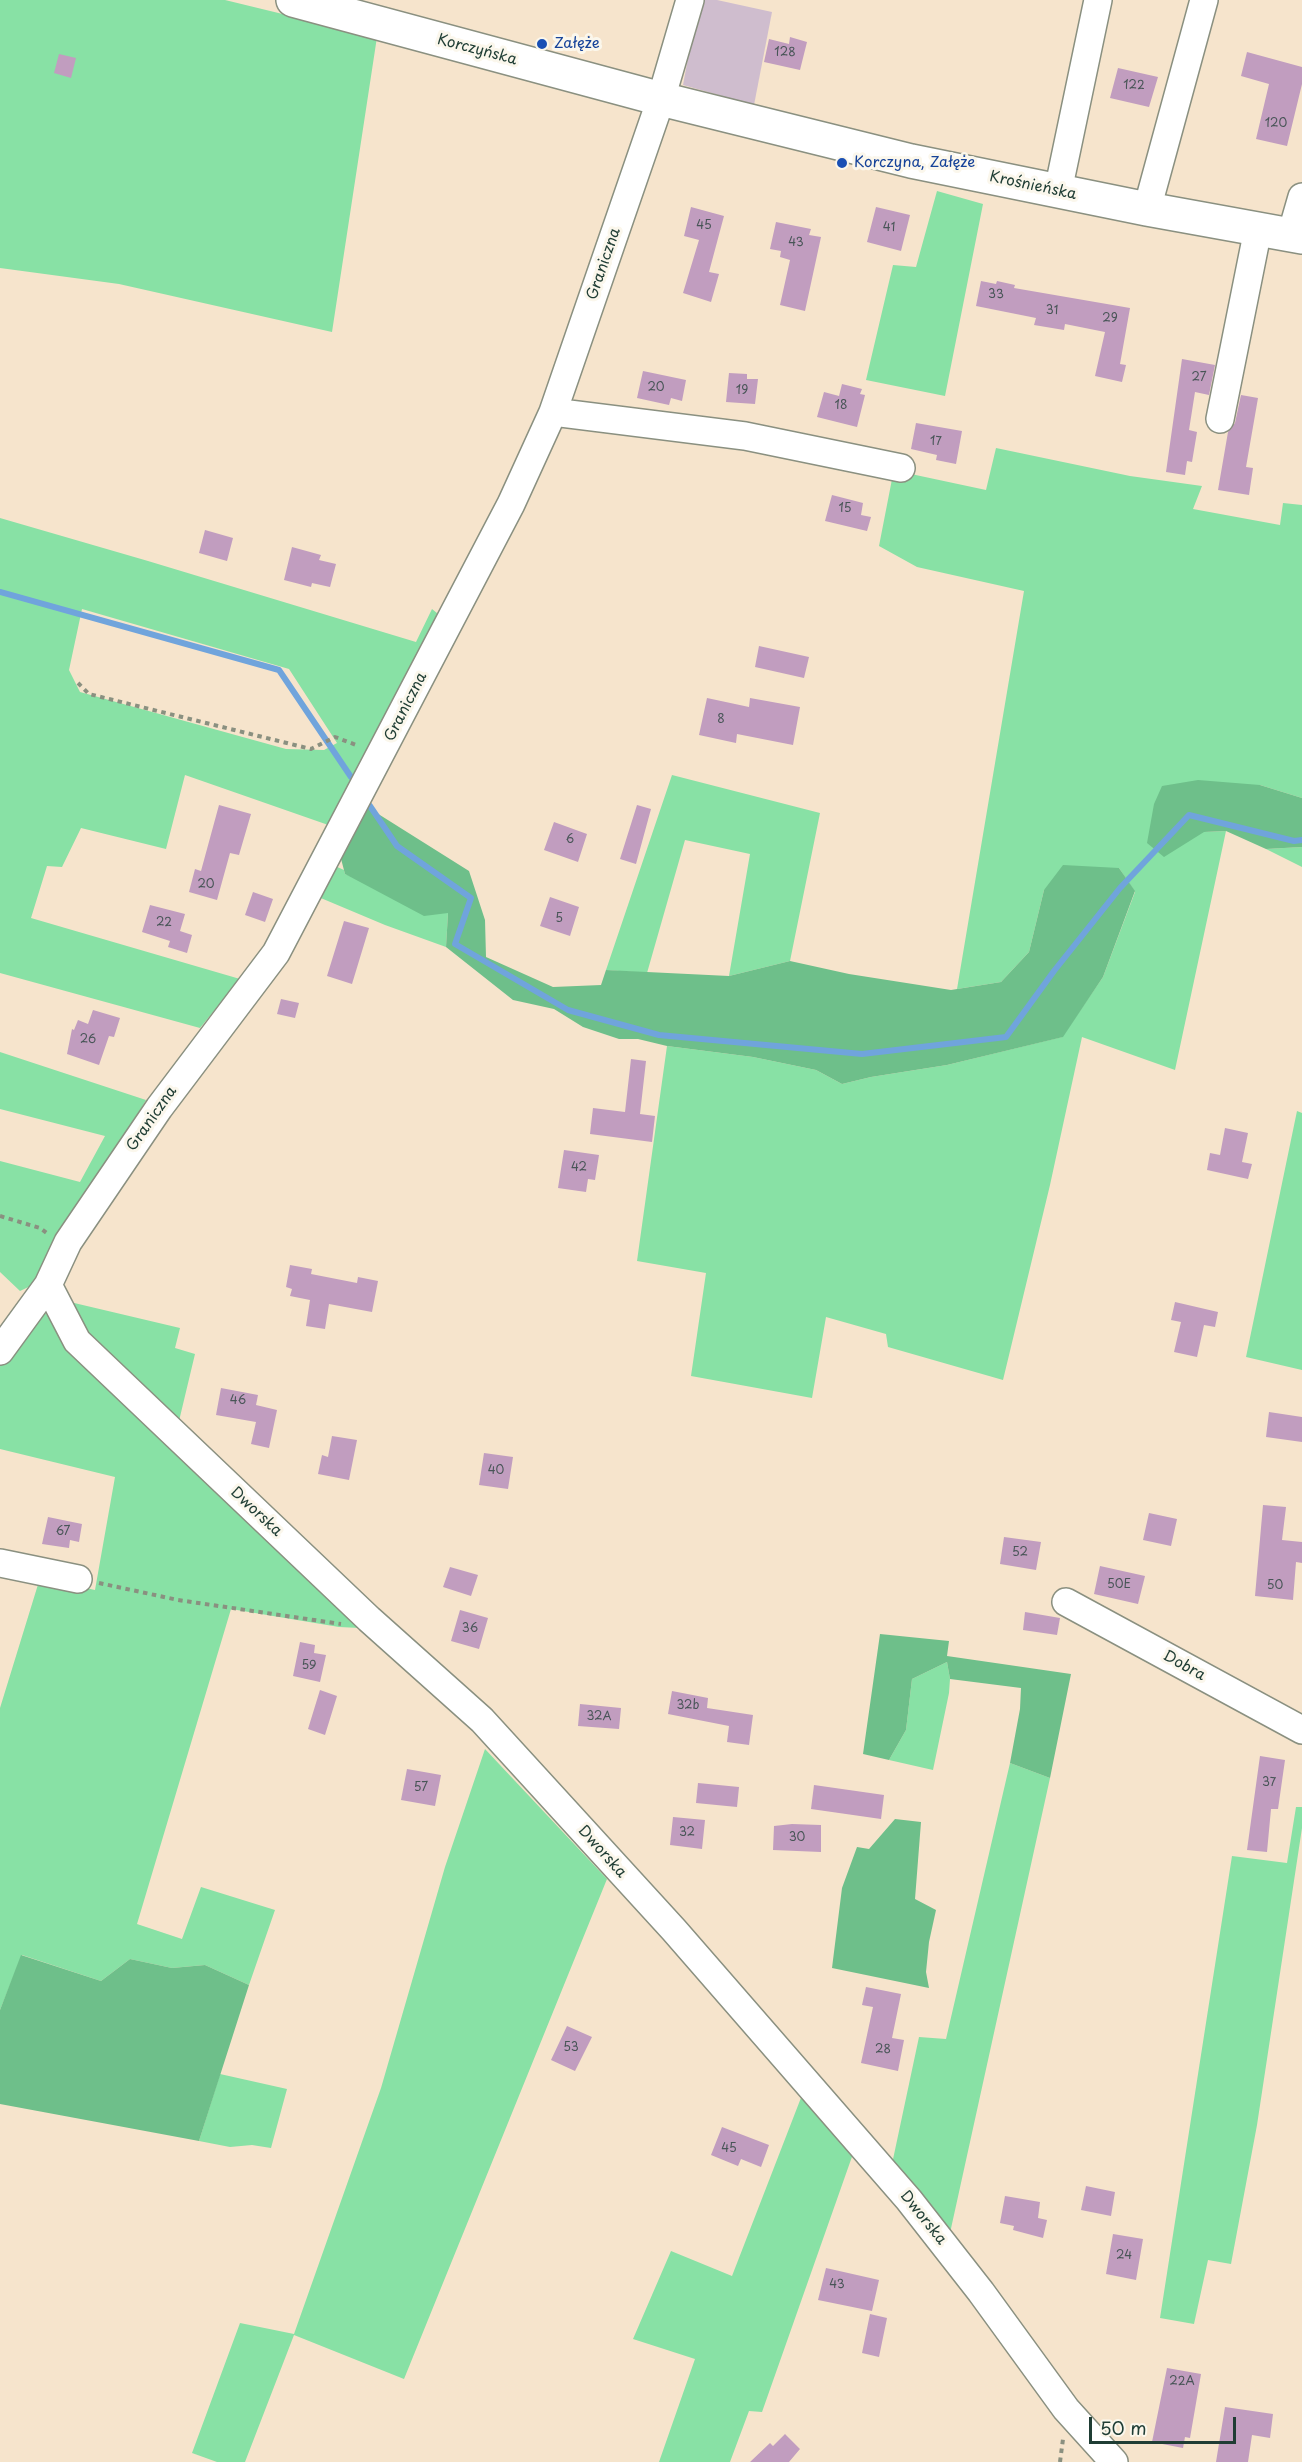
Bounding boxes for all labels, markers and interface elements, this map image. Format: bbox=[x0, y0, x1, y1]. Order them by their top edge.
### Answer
street label: Korczyńska bbox=[435, 31, 519, 69]
place label: Załęże bbox=[554, 35, 600, 53]
marker: Załęże bbox=[535, 37, 549, 51]
house number: 128 bbox=[774, 46, 796, 60]
house number: 122 bbox=[1123, 79, 1145, 93]
house number: 120 bbox=[1265, 117, 1287, 131]
place label: Korczyna, Załęże bbox=[854, 154, 975, 172]
marker: Korczyna, Załęże bbox=[835, 156, 849, 170]
street label: Krośnieńska bbox=[988, 168, 1078, 204]
house number: 45 bbox=[696, 219, 712, 233]
house number: 41 bbox=[883, 221, 895, 235]
street label: Graniczna bbox=[583, 226, 625, 302]
house number: 43 bbox=[788, 236, 804, 250]
house number: 33 bbox=[988, 288, 1004, 302]
house number: 31 bbox=[1046, 304, 1058, 318]
house number: 29 bbox=[1102, 312, 1118, 326]
house number: 27 bbox=[1192, 371, 1206, 385]
house number: 20 bbox=[647, 381, 665, 395]
house number: 19 bbox=[736, 384, 748, 398]
house number: 18 bbox=[835, 399, 847, 413]
house number: 17 bbox=[930, 435, 942, 449]
house number: 15 bbox=[838, 502, 852, 516]
street label: Graniczna bbox=[381, 670, 431, 744]
house number: 8 bbox=[717, 713, 725, 727]
house number: 6 bbox=[566, 833, 574, 847]
house number: 20 bbox=[197, 878, 215, 892]
house number: 5 bbox=[555, 912, 563, 926]
house number: 22 bbox=[156, 916, 172, 930]
house number: 26 bbox=[80, 1033, 96, 1047]
street label: Graniczna bbox=[123, 1083, 181, 1155]
house number: 42 bbox=[571, 1161, 587, 1175]
house number: 46 bbox=[230, 1394, 246, 1408]
house number: 40 bbox=[488, 1464, 504, 1478]
street label: Dworska bbox=[226, 1484, 286, 1540]
house number: 67 bbox=[56, 1525, 70, 1539]
house number: 52 bbox=[1012, 1546, 1028, 1560]
house number: 50E bbox=[1107, 1578, 1131, 1592]
house number: 50 bbox=[1267, 1579, 1283, 1593]
house number: 36 bbox=[462, 1622, 478, 1636]
street label: Dobra bbox=[1160, 1647, 1208, 1685]
house number: 59 bbox=[302, 1659, 316, 1673]
house number: 32b bbox=[676, 1699, 700, 1713]
house number: 32A bbox=[586, 1710, 612, 1724]
house number: 37 bbox=[1262, 1776, 1276, 1790]
house number: 57 bbox=[414, 1781, 428, 1795]
street label: Dworska bbox=[574, 1822, 630, 1882]
house number: 32 bbox=[679, 1826, 695, 1840]
house number: 30 bbox=[789, 1831, 805, 1845]
house number: 53 bbox=[563, 2041, 579, 2055]
house number: 28 bbox=[875, 2043, 891, 2057]
house number: 45 bbox=[721, 2142, 737, 2156]
street label: Dworska bbox=[896, 2187, 950, 2249]
house number: 24 bbox=[1116, 2249, 1132, 2263]
house number: 43 bbox=[829, 2278, 845, 2292]
house number: 22A bbox=[1169, 2375, 1195, 2389]
scale bar bbox=[1092, 2405, 1239, 2443]
text: 50 m bbox=[1100, 2414, 1147, 2441]

